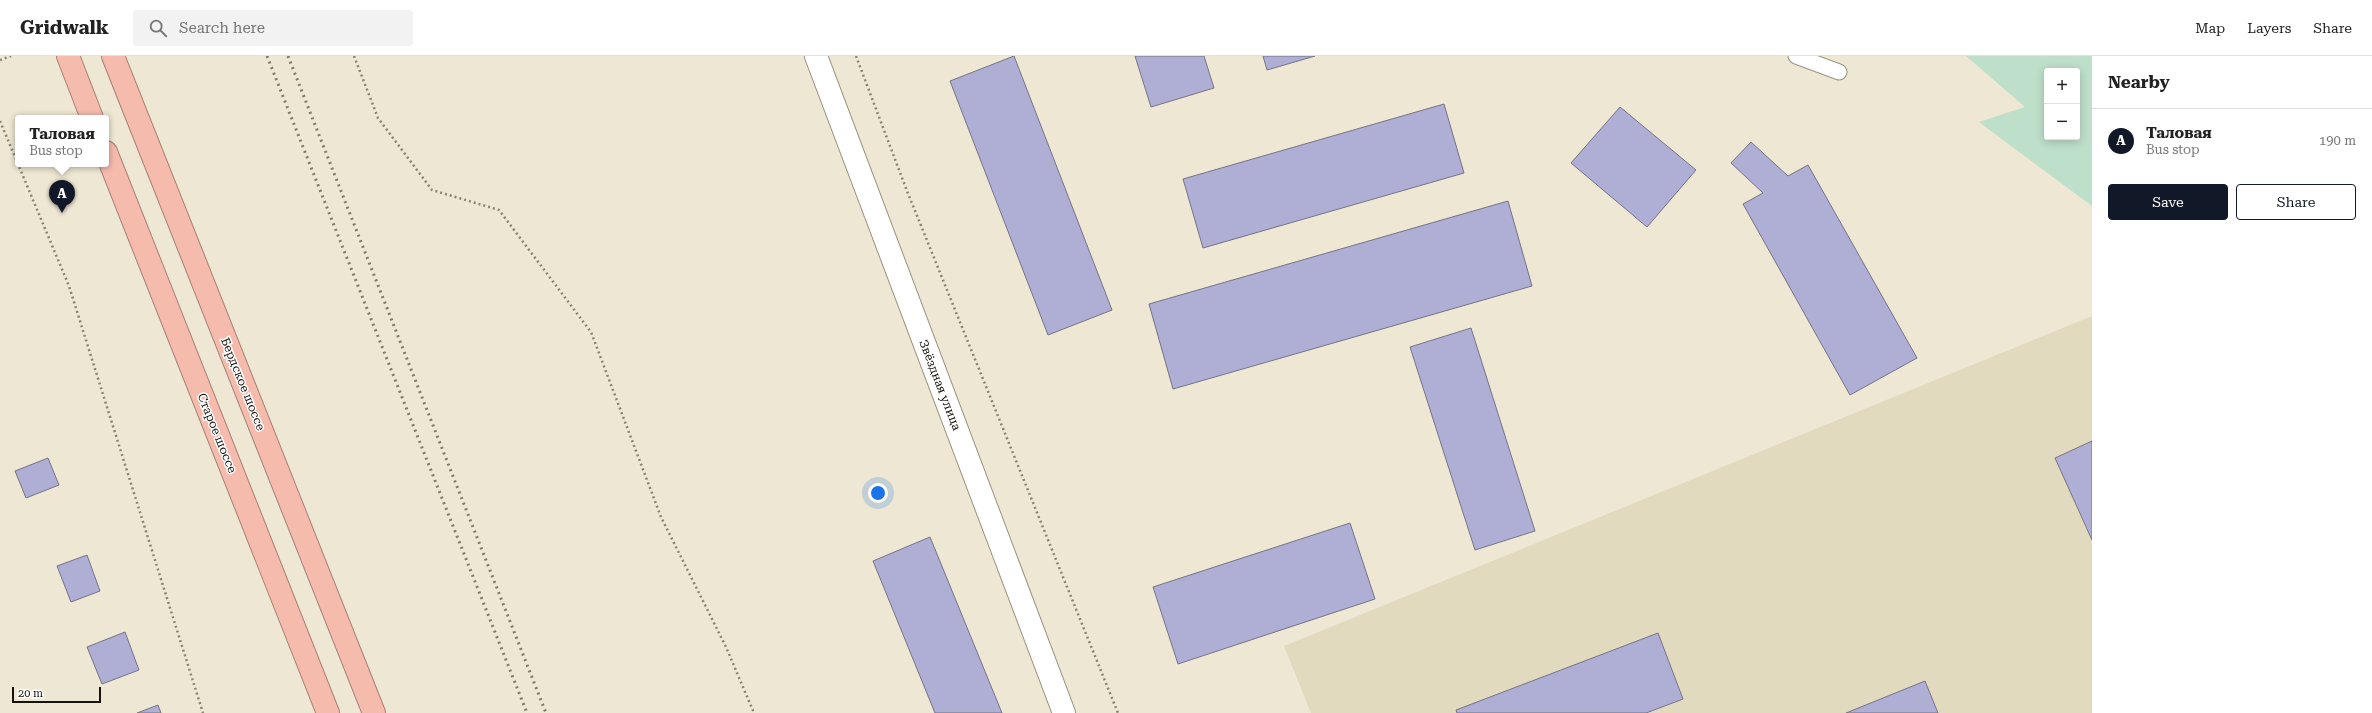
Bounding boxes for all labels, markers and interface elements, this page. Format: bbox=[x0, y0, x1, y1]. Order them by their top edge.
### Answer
search box bbox=[133, 10, 413, 46]
text: Gridwalk bbox=[20, 16, 109, 39]
icon: search bbox=[147, 17, 169, 39]
text: Search here bbox=[179, 19, 265, 37]
text: Map bbox=[2195, 20, 2225, 36]
text: Layers bbox=[2247, 20, 2291, 36]
text: Share bbox=[2313, 20, 2352, 36]
map controls bbox=[2044, 68, 2080, 140]
button: + bbox=[2044, 68, 2080, 104]
text: Nearby bbox=[2108, 72, 2170, 92]
button: − bbox=[2044, 104, 2080, 140]
popup bbox=[15, 115, 109, 167]
text: Таловая bbox=[2146, 124, 2212, 142]
text: Таловая bbox=[29, 125, 95, 143]
text: A bbox=[2116, 133, 2126, 148]
text: 190 m bbox=[2319, 133, 2356, 148]
text: Bus stop bbox=[2146, 142, 2200, 157]
text: Bus stop bbox=[29, 143, 83, 158]
pin: A bbox=[49, 180, 75, 213]
button: Save bbox=[2108, 184, 2228, 220]
button: Share bbox=[2236, 184, 2356, 220]
street label: Бердское шоссе bbox=[218, 336, 268, 433]
street label: Звёздная улица bbox=[916, 338, 964, 433]
street label: Старое шоссе bbox=[195, 391, 240, 475]
your location bbox=[868, 483, 888, 503]
scale bar bbox=[12, 685, 101, 704]
text: 20 m bbox=[18, 687, 43, 700]

